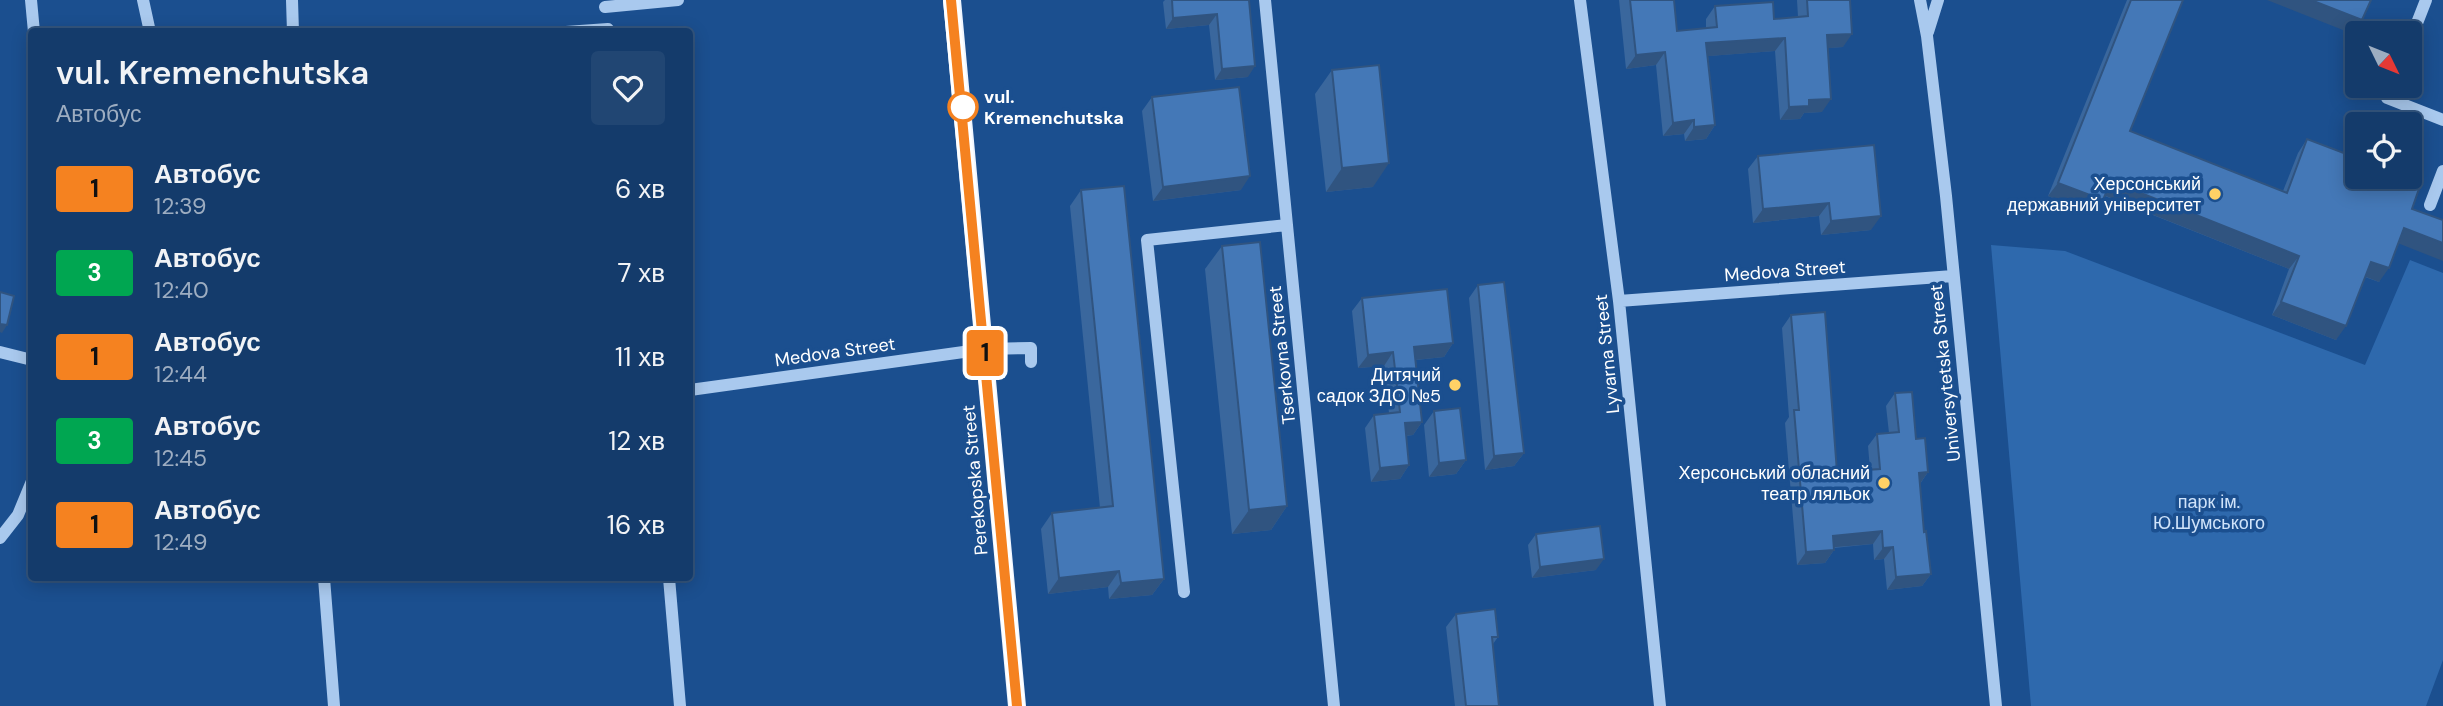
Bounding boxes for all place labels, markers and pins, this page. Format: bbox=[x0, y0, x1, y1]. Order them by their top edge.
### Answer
place label: vul. Kremenchutska bbox=[984, 85, 1124, 130]
marker: vul. Kremenchutska bbox=[948, 92, 978, 122]
place label: Херсонський державний університет bbox=[2007, 172, 2201, 217]
marker: Херсонський державний університет bbox=[2207, 186, 2223, 202]
place label: Дитячий садок ЗДО №5 bbox=[1317, 363, 1441, 408]
marker: Дитячий садок ЗДО №5 bbox=[1447, 377, 1463, 393]
place label: Херсонський обласний театр ляльок bbox=[1679, 461, 1870, 506]
marker: Херсонський обласний театр ляльок bbox=[1876, 475, 1892, 491]

